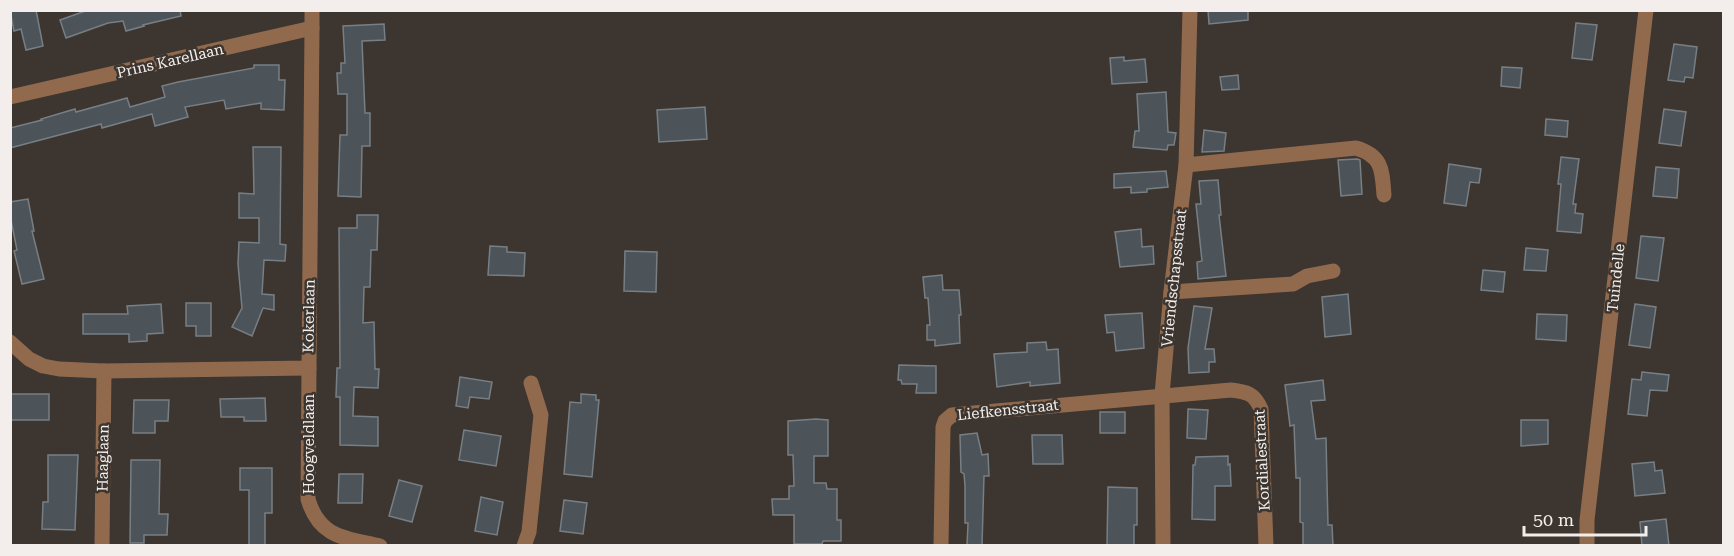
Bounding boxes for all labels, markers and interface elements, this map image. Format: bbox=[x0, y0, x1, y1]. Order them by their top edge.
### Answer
street label: Prins Karellaan bbox=[115, 40, 226, 82]
street label: Vriendschapsstraat bbox=[1158, 208, 1190, 348]
street label: Tuindelle bbox=[1603, 243, 1629, 313]
street label: Kokerlaan bbox=[299, 279, 319, 353]
street label: Hoogveldlaan bbox=[300, 393, 318, 494]
street label: Liefkensstraat bbox=[956, 396, 1060, 424]
street label: Kordialestraat bbox=[1250, 408, 1274, 511]
street label: Haaglaan bbox=[93, 424, 113, 492]
scale bar bbox=[1524, 499, 1646, 537]
text: 50 m bbox=[1533, 509, 1574, 530]

